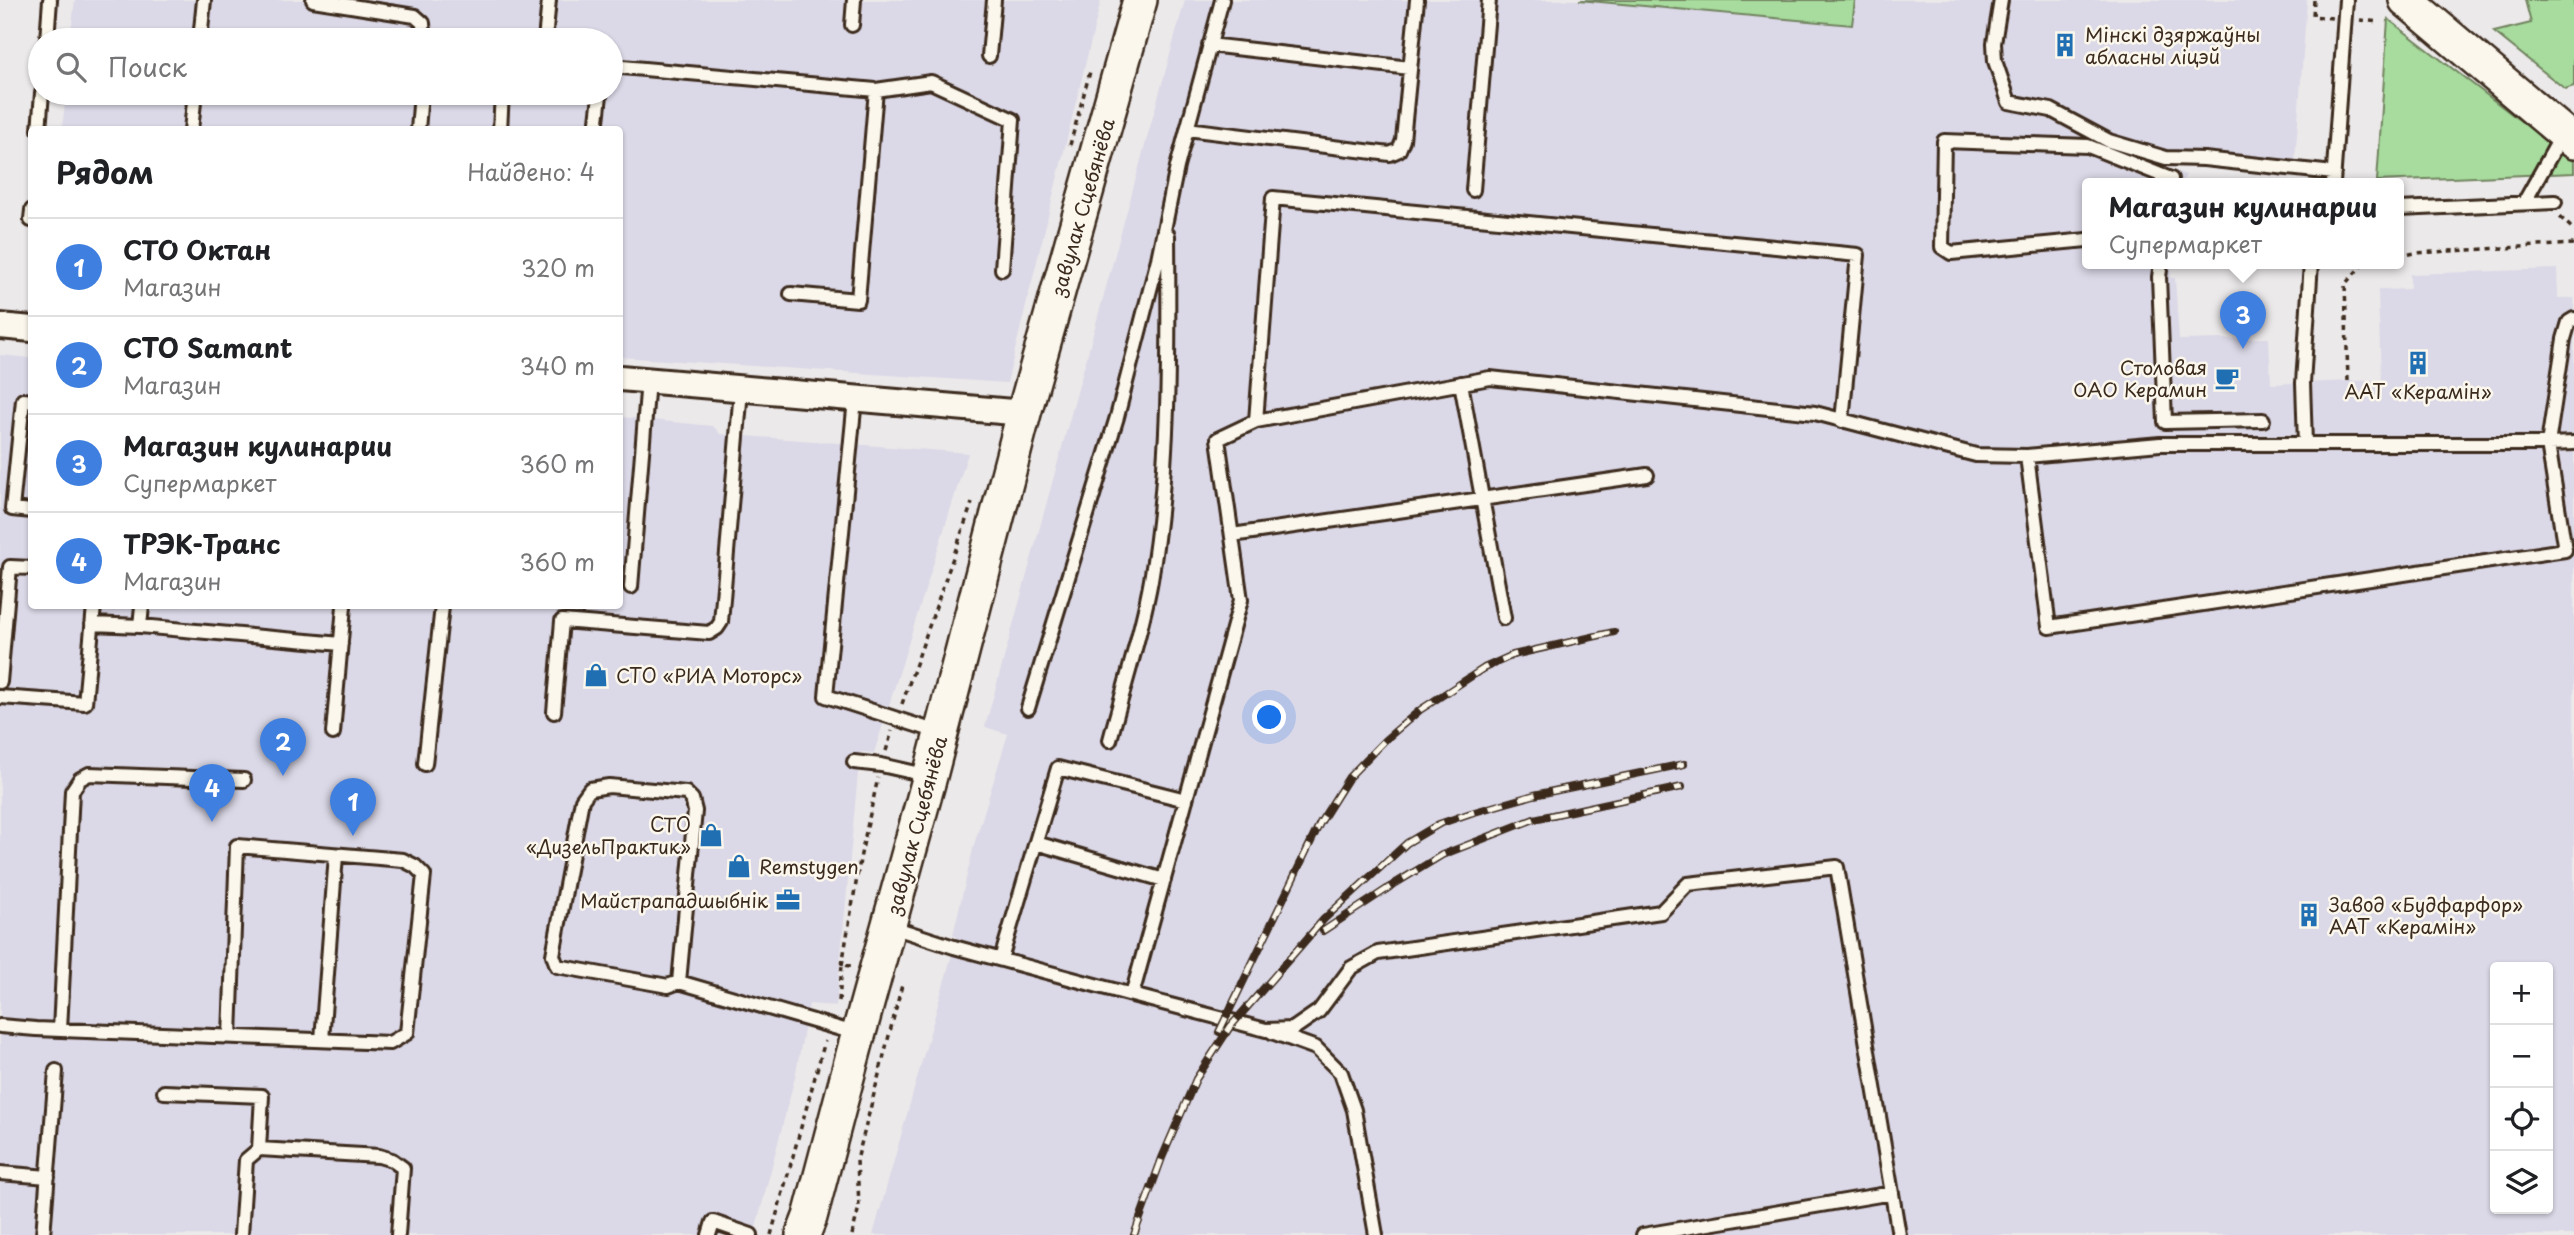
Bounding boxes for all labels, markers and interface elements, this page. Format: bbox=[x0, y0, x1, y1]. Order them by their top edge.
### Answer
place label: Мінскі дзяржаўны абласны ліцэй bbox=[2085, 20, 2260, 70]
search box bbox=[28, 28, 623, 105]
building icon: Мінскі дзяржаўны абласны ліцэй bbox=[2051, 31, 2079, 59]
text: Поиск bbox=[108, 47, 187, 86]
icon: search bbox=[52, 48, 90, 86]
street label: завулак Сцебянёва bbox=[1043, 115, 1121, 300]
text: Рядом bbox=[56, 149, 154, 194]
text: Найдено: 4 bbox=[467, 154, 595, 189]
popup bbox=[2082, 178, 2404, 269]
text: Магазин кулинарии bbox=[2108, 187, 2378, 226]
text: Супермаркет bbox=[2108, 226, 2262, 261]
text: СТО Октан bbox=[123, 230, 271, 269]
text: 1 bbox=[74, 250, 85, 285]
text: 320 m bbox=[521, 250, 595, 285]
text: Магазин bbox=[123, 269, 222, 304]
pin: 3 bbox=[2220, 291, 2266, 349]
text: СТО Samant bbox=[123, 328, 293, 367]
text: 2 bbox=[71, 348, 87, 383]
text: 340 m bbox=[520, 348, 595, 383]
building icon: ААТ «Керамін» bbox=[2404, 349, 2432, 377]
place label: Столовая ОАО Керамин bbox=[2073, 353, 2207, 403]
cafe icon: Столовая ОАО Керамин bbox=[2213, 364, 2241, 392]
text: Магазин bbox=[123, 367, 222, 402]
place label: ААТ «Керамін» bbox=[2344, 377, 2492, 405]
text: Магазин кулинарии bbox=[123, 426, 392, 465]
text: 3 bbox=[71, 446, 87, 481]
text: 360 m bbox=[520, 446, 595, 481]
text: Супермаркет bbox=[123, 465, 277, 500]
text: ТРЭК-Транс bbox=[123, 524, 280, 563]
text: 4 bbox=[71, 544, 87, 579]
text: 360 m bbox=[520, 544, 595, 579]
text: Магазин bbox=[123, 563, 222, 598]
shop icon: СТО «РИА Моторс» bbox=[582, 661, 610, 689]
place label: СТО «РИА Моторс» bbox=[616, 661, 802, 689]
your location bbox=[1252, 700, 1286, 734]
pin: 2 bbox=[260, 718, 306, 776]
street label: завулак Сцебянёва bbox=[878, 732, 953, 918]
pin: 4 bbox=[189, 764, 235, 822]
pin: 1 bbox=[330, 778, 376, 836]
place label: СТО «ДизельПрактик» bbox=[526, 810, 691, 860]
shop icon: СТО «ДизельПрактик» bbox=[697, 821, 725, 849]
shop icon: Remstygen bbox=[725, 852, 753, 880]
place label: Remstygen bbox=[759, 852, 859, 880]
place label: Майстрападшыбнік bbox=[580, 886, 769, 914]
office icon: Майстрападшыбнік bbox=[774, 886, 802, 914]
place label: Завод «Будфарфор» ААТ «Керамін» bbox=[2329, 890, 2523, 940]
building icon: Завод «Будфарфор» ААТ «Керамін» bbox=[2295, 901, 2323, 929]
map controls bbox=[2490, 962, 2553, 1214]
button: + bbox=[2490, 962, 2553, 1025]
button: − bbox=[2490, 1025, 2553, 1088]
button: locate bbox=[2490, 1088, 2553, 1151]
button: layers bbox=[2490, 1151, 2553, 1214]

